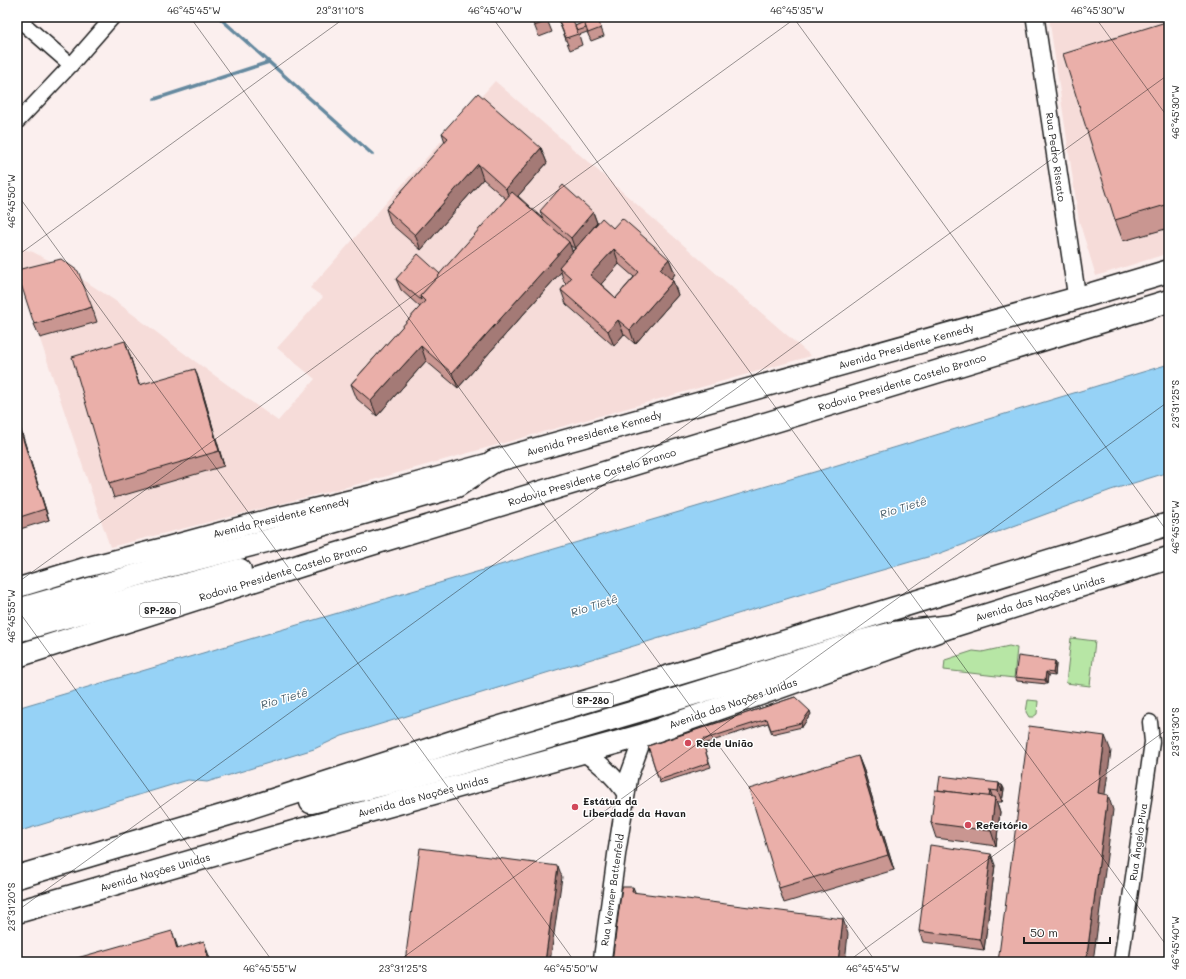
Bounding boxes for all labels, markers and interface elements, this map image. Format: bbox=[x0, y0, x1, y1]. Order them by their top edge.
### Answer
text: 46°45'45"W bbox=[167, 3, 221, 17]
text: 23°31'10"S bbox=[316, 3, 364, 17]
text: 46°45'40"W bbox=[468, 3, 522, 17]
text: 46°45'35"W bbox=[770, 3, 824, 17]
text: 46°45'30"W bbox=[1071, 3, 1125, 17]
text: 46°45'30"W bbox=[1168, 85, 1182, 139]
street label: Rua Pedro Rissato bbox=[1043, 112, 1069, 203]
text: 46°45'50"W bbox=[4, 174, 18, 228]
street label: Avenida Presidente Kennedy bbox=[837, 320, 975, 372]
street label: Rodovia Presidente Castelo Branco bbox=[816, 350, 988, 414]
text: 23°31'25"S bbox=[1168, 379, 1182, 428]
street label: Avenida Presidente Kennedy bbox=[525, 407, 663, 459]
street label: Rodovia Presidente Castelo Branco bbox=[506, 445, 678, 509]
street label: Avenida Presidente Kennedy bbox=[211, 493, 351, 541]
water label: Rio Tietê bbox=[878, 493, 929, 521]
text: 46°45'35"W bbox=[1168, 500, 1182, 554]
street label: Rodovia Presidente Castelo Branco bbox=[197, 540, 369, 604]
street label: Avenida das Nações Unidas bbox=[974, 572, 1107, 624]
text: 46°45'55"W bbox=[4, 589, 18, 643]
water label: Rio Tietê bbox=[569, 590, 620, 620]
road number: SP-280 bbox=[140, 603, 180, 617]
street label: Avenida das Nações Unidas bbox=[667, 674, 799, 732]
water label: Rio Tietê bbox=[259, 684, 310, 712]
road number: SP-280 bbox=[573, 693, 613, 707]
text: 23°31'30"S bbox=[1168, 707, 1182, 757]
place label: Rede União bbox=[696, 736, 753, 750]
marker: Rede União bbox=[683, 738, 693, 748]
street label: Avenida das Nações Unidas bbox=[356, 772, 490, 820]
place label: Estátua da Liberdade da Havan bbox=[583, 794, 686, 820]
marker: Estátua da Liberdade da Havan bbox=[570, 802, 580, 812]
street label: Rua Ângelo Piva bbox=[1126, 802, 1150, 882]
place label: Refeitório bbox=[976, 818, 1028, 832]
marker: Refeitório bbox=[963, 820, 973, 830]
street label: Rua Werner Battenfeld bbox=[597, 833, 627, 947]
street label: Avenida Nações Unidas bbox=[98, 850, 212, 894]
text: 23°31'20"S bbox=[4, 882, 18, 931]
text: 46°45'40"W bbox=[1168, 916, 1182, 970]
scale bar bbox=[1024, 919, 1110, 945]
text: 50 m bbox=[1030, 924, 1058, 940]
text: 46°45'55"W bbox=[243, 961, 297, 975]
text: 23°31'25"S bbox=[379, 961, 428, 975]
text: 46°45'50"W bbox=[544, 961, 598, 975]
text: 46°45'45"W bbox=[846, 961, 900, 975]

